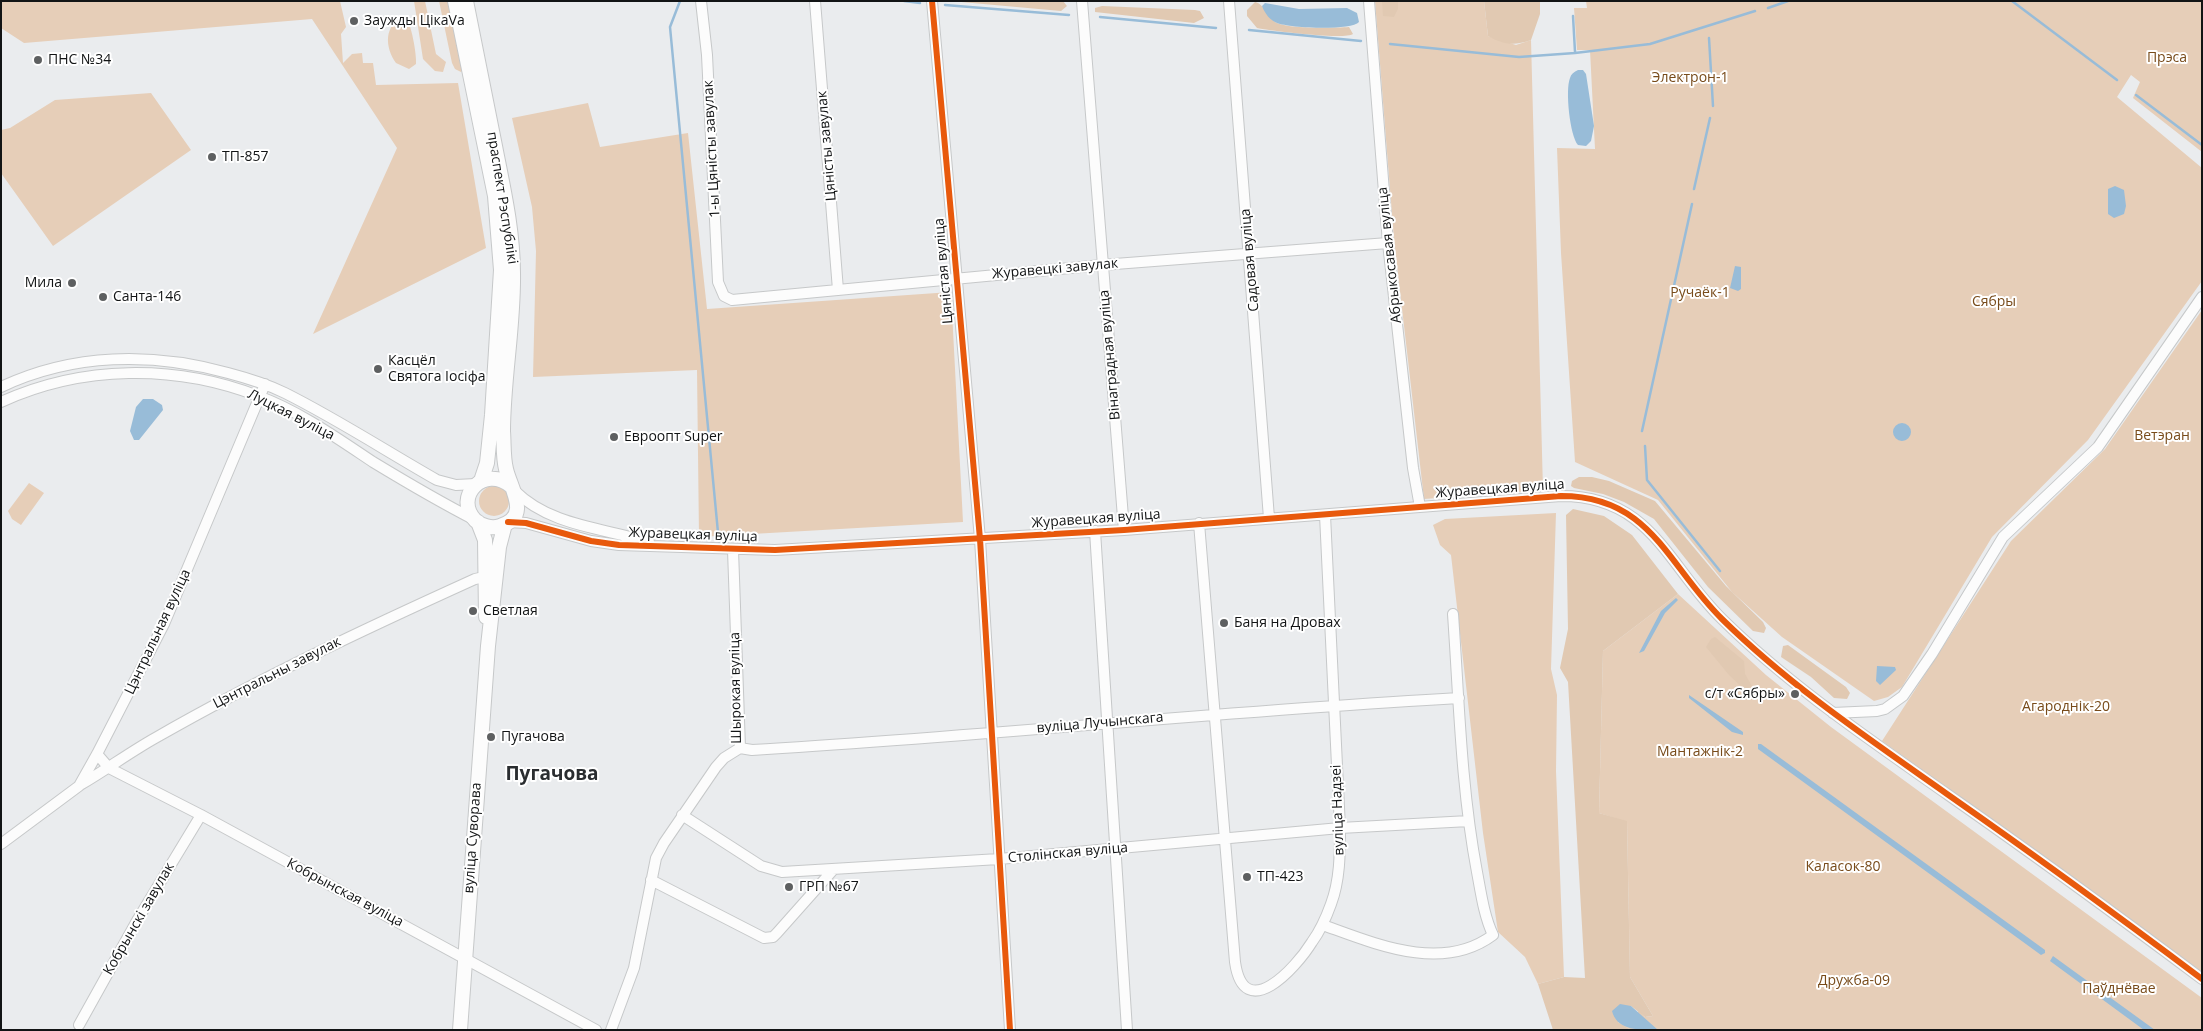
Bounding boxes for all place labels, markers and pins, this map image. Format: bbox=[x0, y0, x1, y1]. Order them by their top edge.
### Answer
place label: Заужды ЦікаVа bbox=[364, 13, 465, 29]
marker: Заужды ЦікаVа bbox=[348, 15, 360, 27]
place label: ПНС №34 bbox=[48, 52, 111, 68]
marker: ПНС №34 bbox=[32, 54, 44, 66]
place label: ТП-857 bbox=[222, 149, 268, 165]
marker: ТП-857 bbox=[206, 151, 218, 163]
place label: Мила bbox=[25, 275, 62, 291]
marker: Мила bbox=[66, 277, 78, 289]
place label: Санта-146 bbox=[113, 289, 181, 305]
marker: Санта-146 bbox=[97, 291, 109, 303]
place label: Касцёл Святога Іосіфа bbox=[388, 353, 485, 386]
marker: Касцёл Святога Іосіфа bbox=[372, 363, 384, 375]
place label: Евроопт Super bbox=[624, 429, 723, 445]
marker: Евроопт Super bbox=[608, 431, 620, 443]
place label: Светлая bbox=[483, 603, 538, 619]
marker: Светлая bbox=[467, 605, 479, 617]
place label: Баня на Дровах bbox=[1234, 615, 1341, 631]
marker: Баня на Дровах bbox=[1218, 617, 1230, 629]
place label: с/т «Сябры» bbox=[1705, 686, 1785, 702]
marker: с/т «Сябры» bbox=[1789, 688, 1801, 700]
place label: Пугачова bbox=[501, 729, 565, 745]
marker: Пугачова bbox=[485, 731, 497, 743]
place label: ТП-423 bbox=[1257, 869, 1303, 885]
marker: ТП-423 bbox=[1241, 871, 1253, 883]
place label: ГРП №67 bbox=[799, 879, 859, 895]
marker: ГРП №67 bbox=[783, 881, 795, 893]

